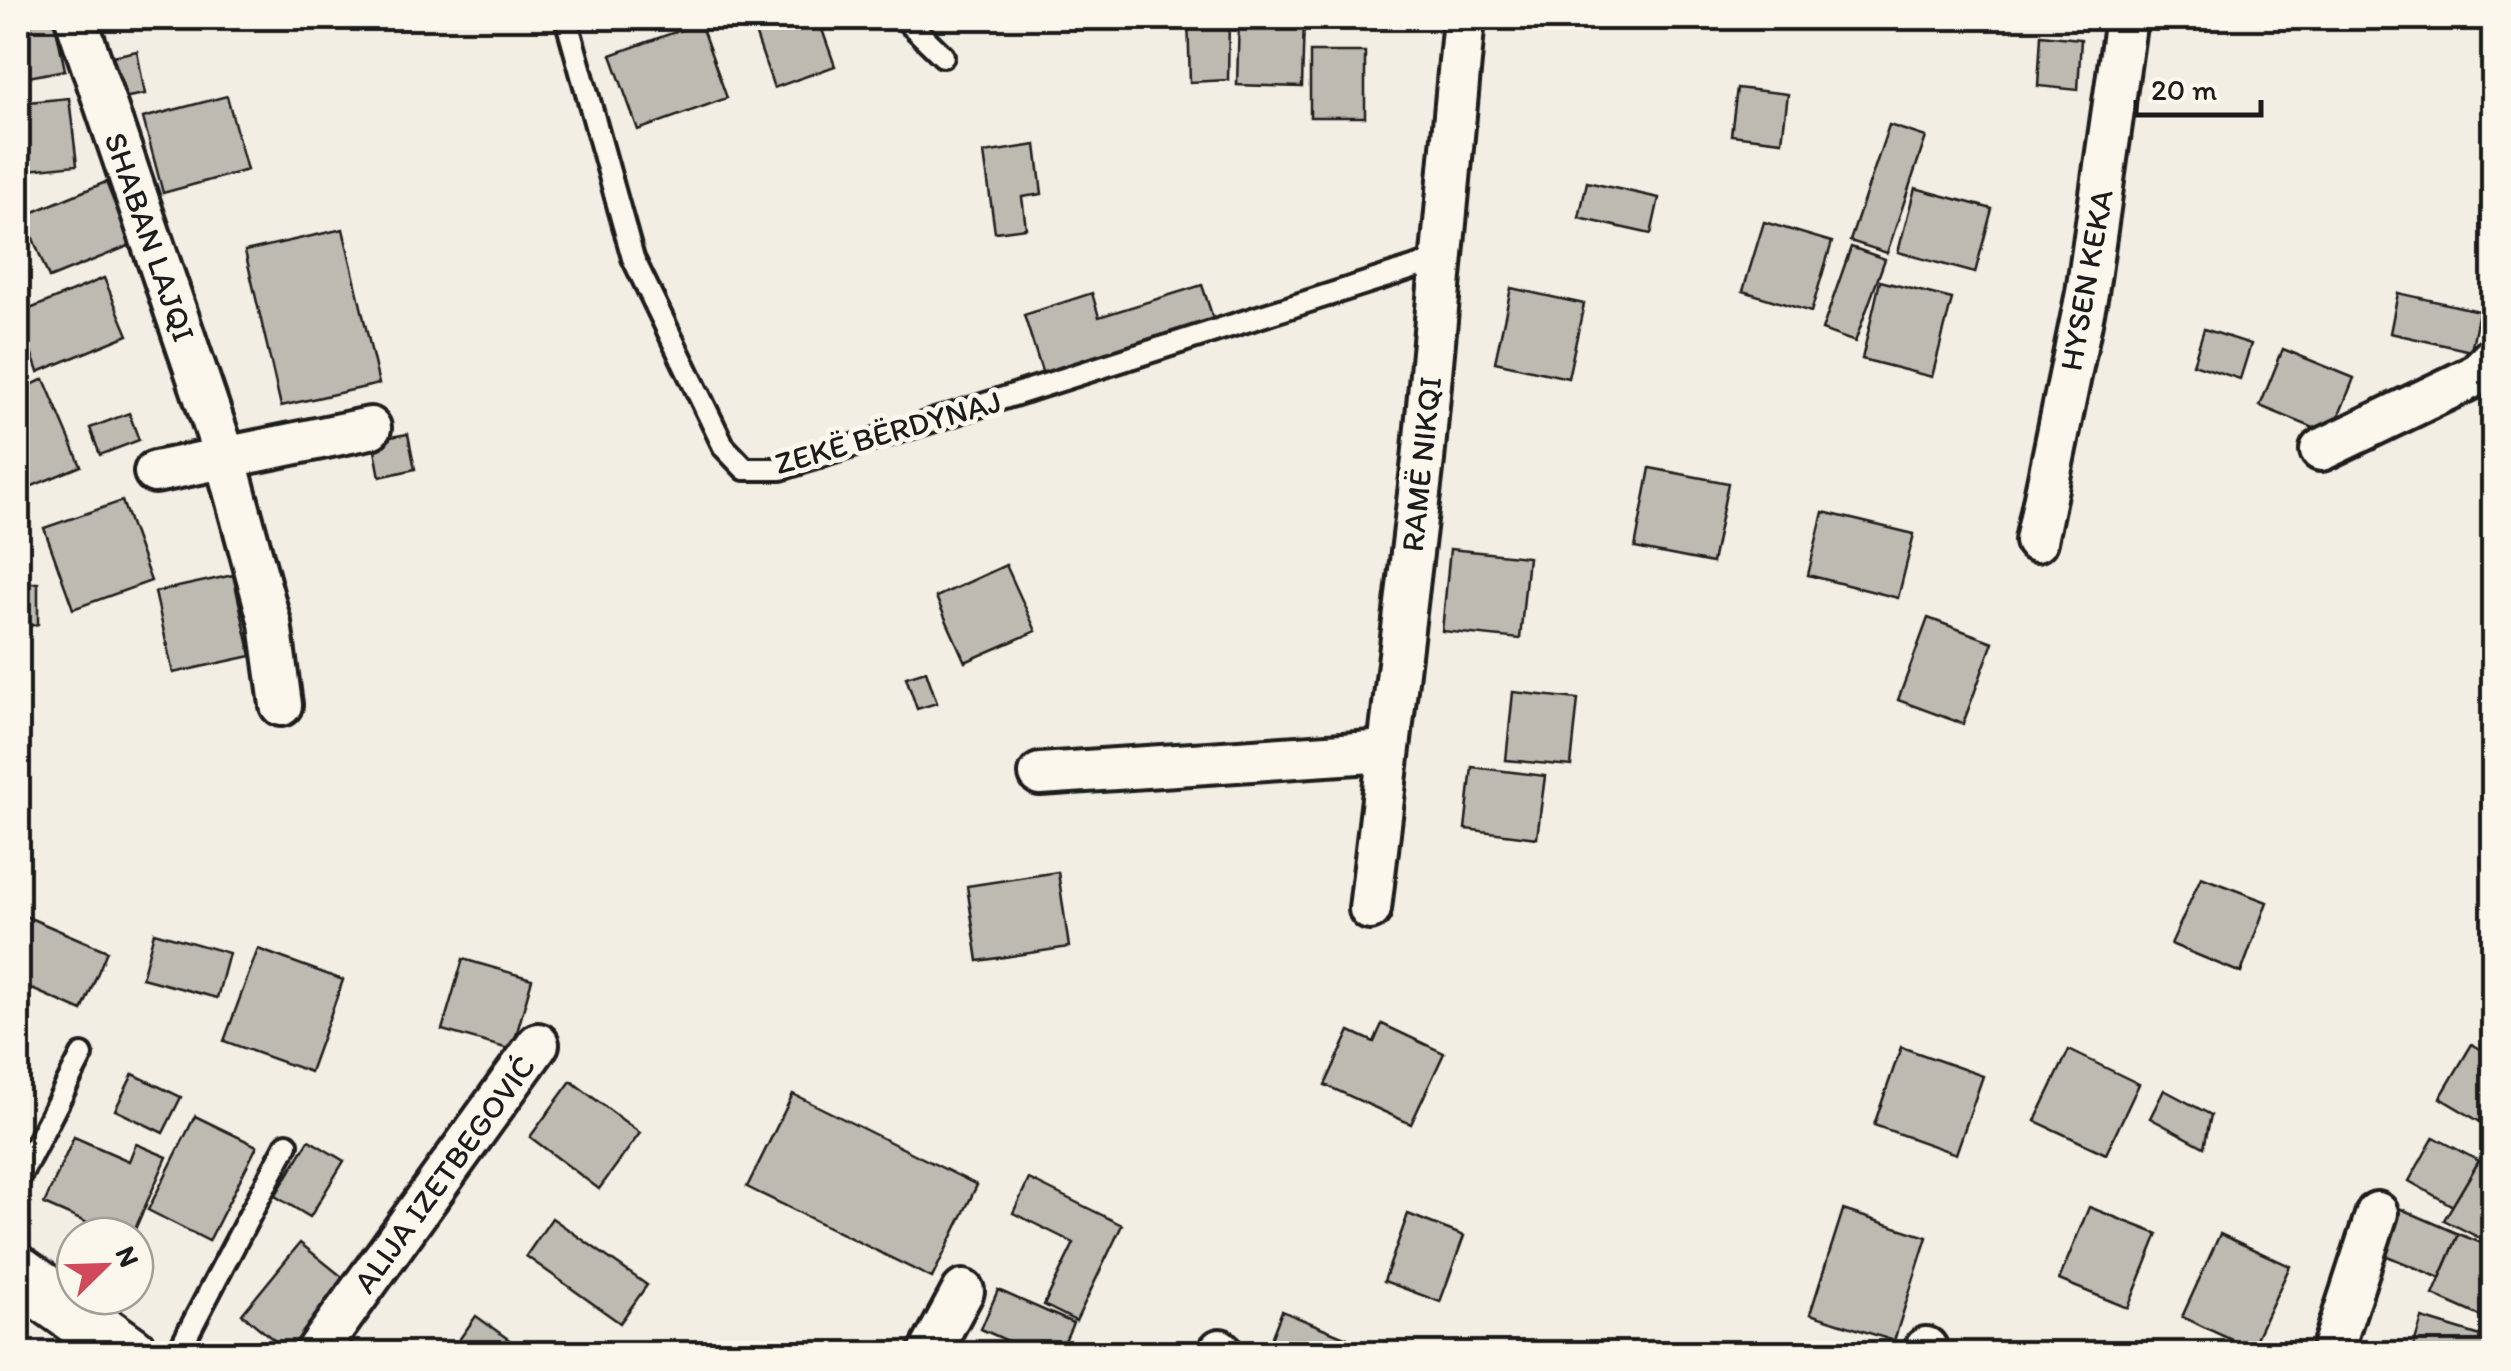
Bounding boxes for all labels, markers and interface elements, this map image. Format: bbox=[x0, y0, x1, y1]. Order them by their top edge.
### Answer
scale bar bbox=[2136, 55, 2261, 117]
text: 20 m bbox=[2151, 71, 2217, 108]
street label: SHABAN LAJQI bbox=[96, 128, 204, 346]
street label: HYSEN KEKA bbox=[2051, 186, 2121, 374]
street label: RAMË NIKQI bbox=[1393, 375, 1449, 553]
street label: ZEKË BËRDYNAJ bbox=[770, 381, 1006, 483]
street label: ALIJA IZETBEGOVIĆ bbox=[345, 1048, 543, 1300]
north arrow bbox=[55, 1216, 155, 1316]
text: N bbox=[109, 1241, 147, 1272]

